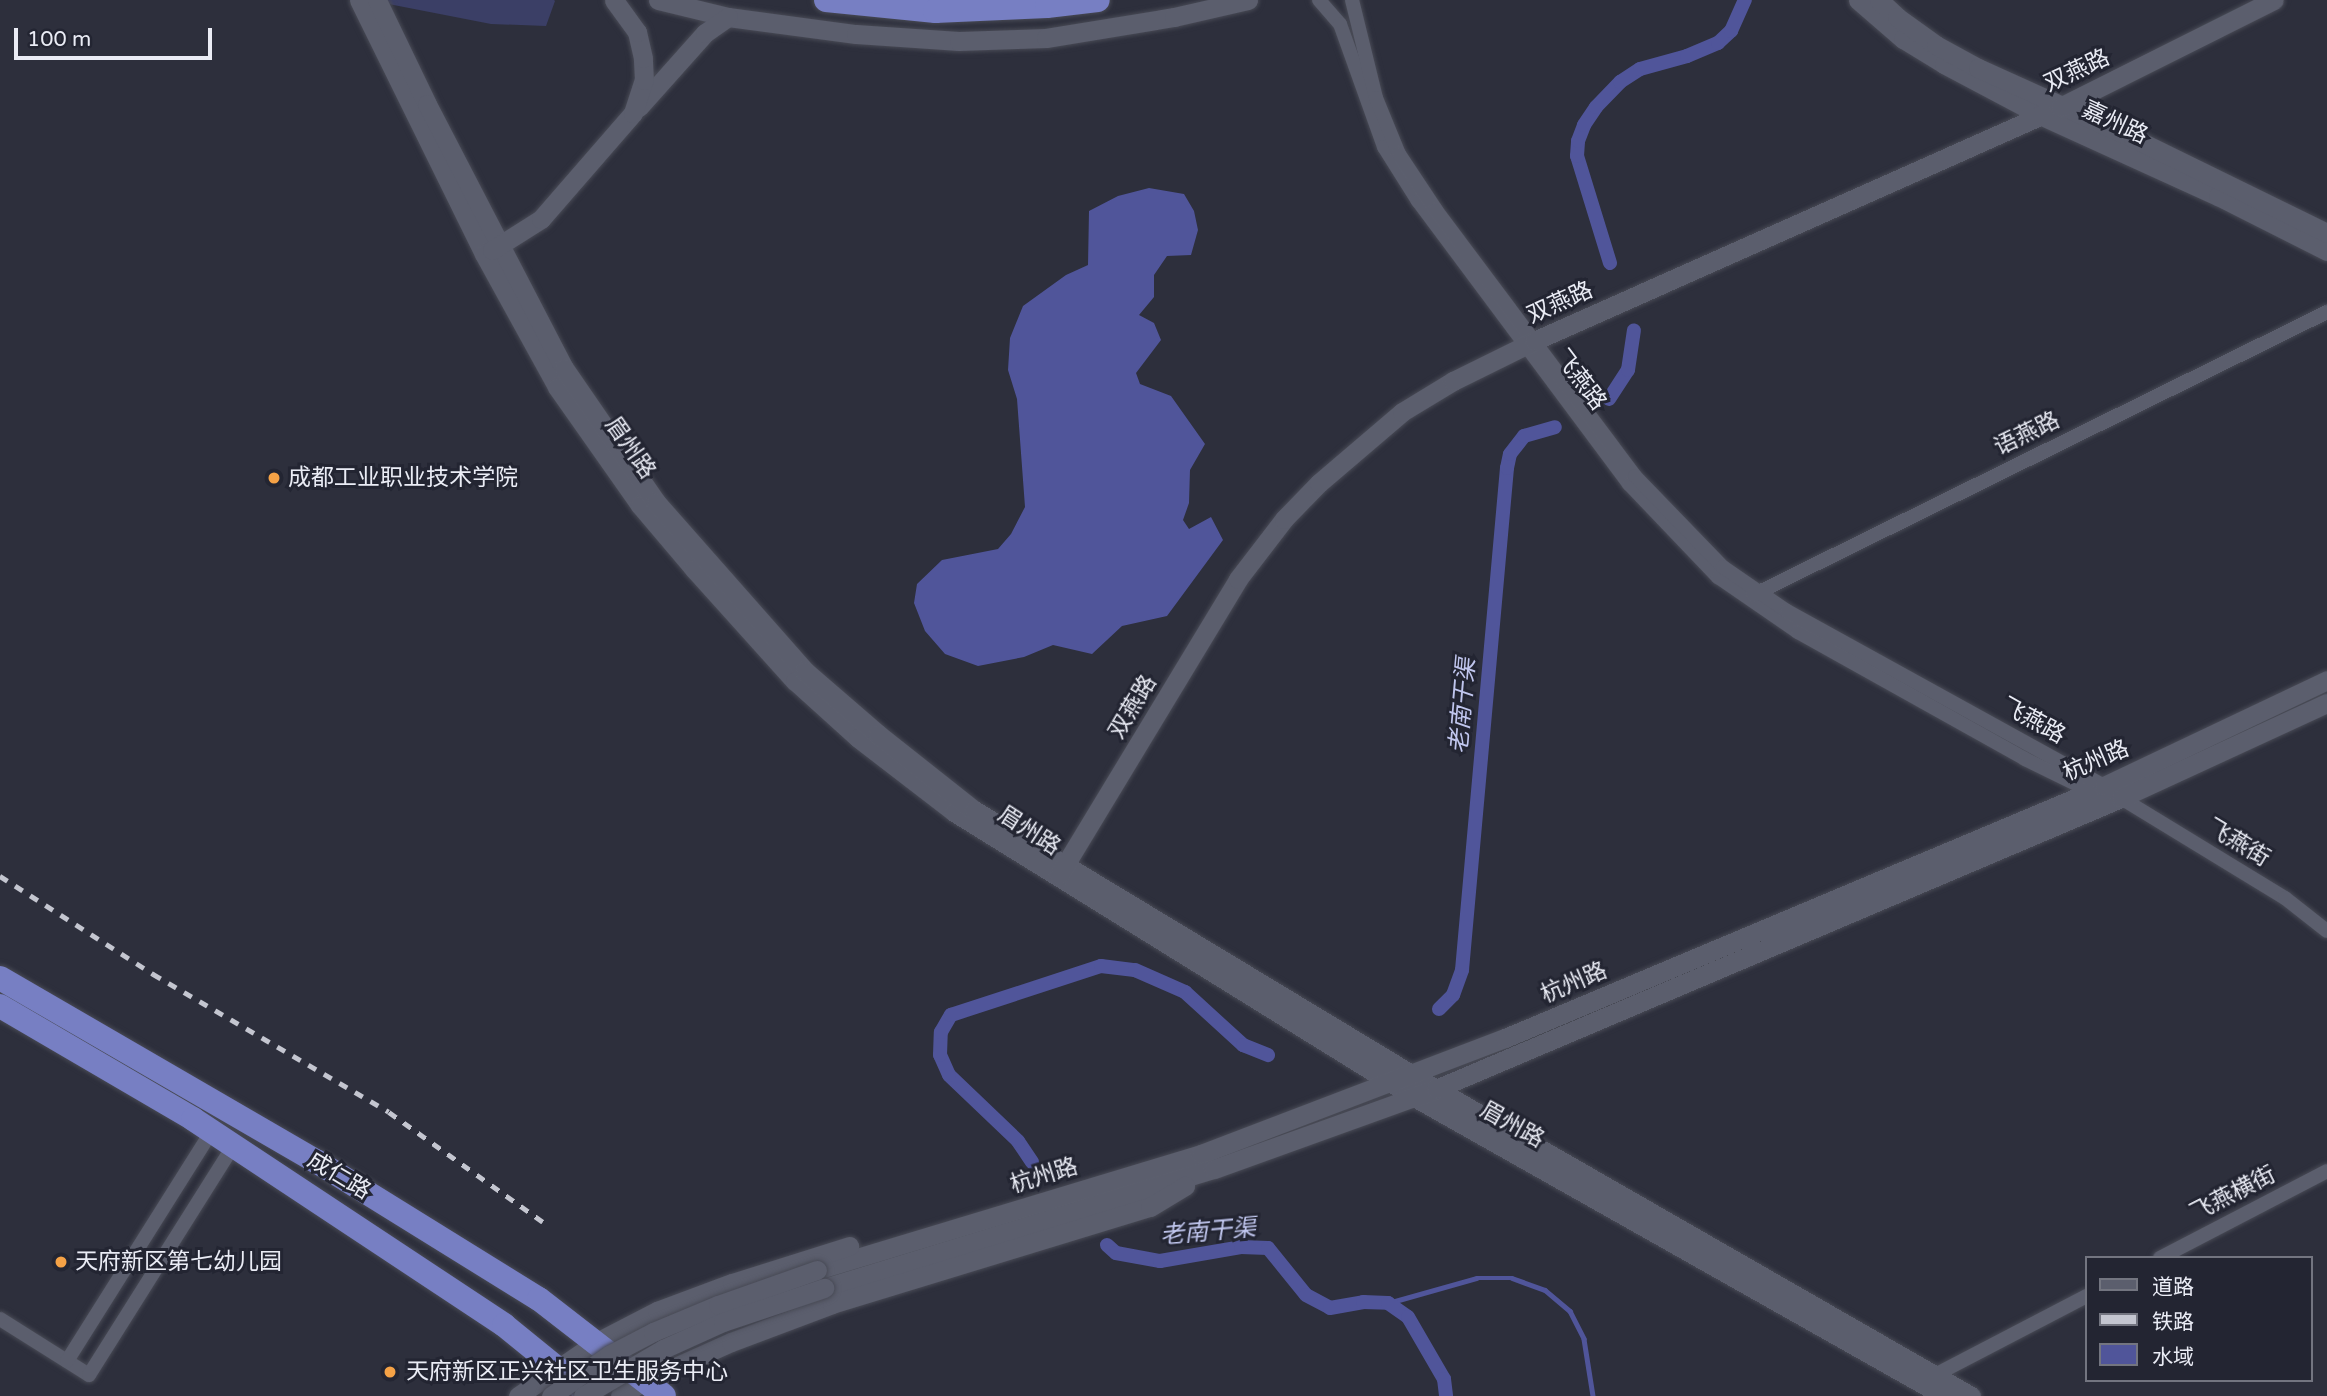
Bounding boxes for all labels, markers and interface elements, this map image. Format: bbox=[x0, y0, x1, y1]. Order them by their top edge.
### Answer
scale bar bbox=[18, 14, 215, 58]
text: 100 m bbox=[27, 27, 91, 52]
street label: 双燕路 bbox=[2040, 44, 2114, 98]
street label: 嘉州路 bbox=[2078, 96, 2152, 150]
street label: 双燕路 bbox=[1523, 276, 1597, 330]
street label: 飞燕路 bbox=[1548, 344, 1612, 416]
street label: 语燕路 bbox=[1990, 406, 2064, 462]
street label: 眉州路 bbox=[599, 412, 661, 484]
place label: 成都工业职业技术学院 bbox=[288, 464, 518, 492]
marker: 成都工业职业技术学院 bbox=[266, 470, 282, 486]
water label: 老南干渠 bbox=[1444, 657, 1482, 755]
street label: 双燕路 bbox=[1103, 670, 1163, 744]
street label: 飞燕路 bbox=[1996, 692, 2070, 750]
street label: 杭州路 bbox=[2059, 735, 2133, 787]
street label: 眉州路 bbox=[993, 801, 1065, 861]
street label: 飞燕街 bbox=[2201, 813, 2275, 873]
street label: 杭州路 bbox=[1537, 957, 1611, 1009]
street label: 眉州路 bbox=[1475, 1096, 1549, 1154]
street label: 成仁路 bbox=[302, 1146, 376, 1206]
street label: 杭州路 bbox=[1007, 1153, 1081, 1199]
street label: 飞燕横街 bbox=[2186, 1161, 2280, 1227]
water label: 老南干渠 bbox=[1159, 1213, 1257, 1251]
place label: 天府新区第七幼儿园 bbox=[75, 1248, 282, 1276]
marker: 天府新区第七幼儿园 bbox=[53, 1254, 69, 1270]
legend bbox=[2086, 1256, 2313, 1382]
text: 道路 bbox=[2152, 1275, 2194, 1300]
text: 铁路 bbox=[2152, 1310, 2194, 1335]
text: 水域 bbox=[2152, 1345, 2194, 1370]
place label: 天府新区正兴社区卫生服务中心 bbox=[406, 1358, 728, 1386]
marker: 天府新区正兴社区卫生服务中心 bbox=[380, 1362, 400, 1382]

